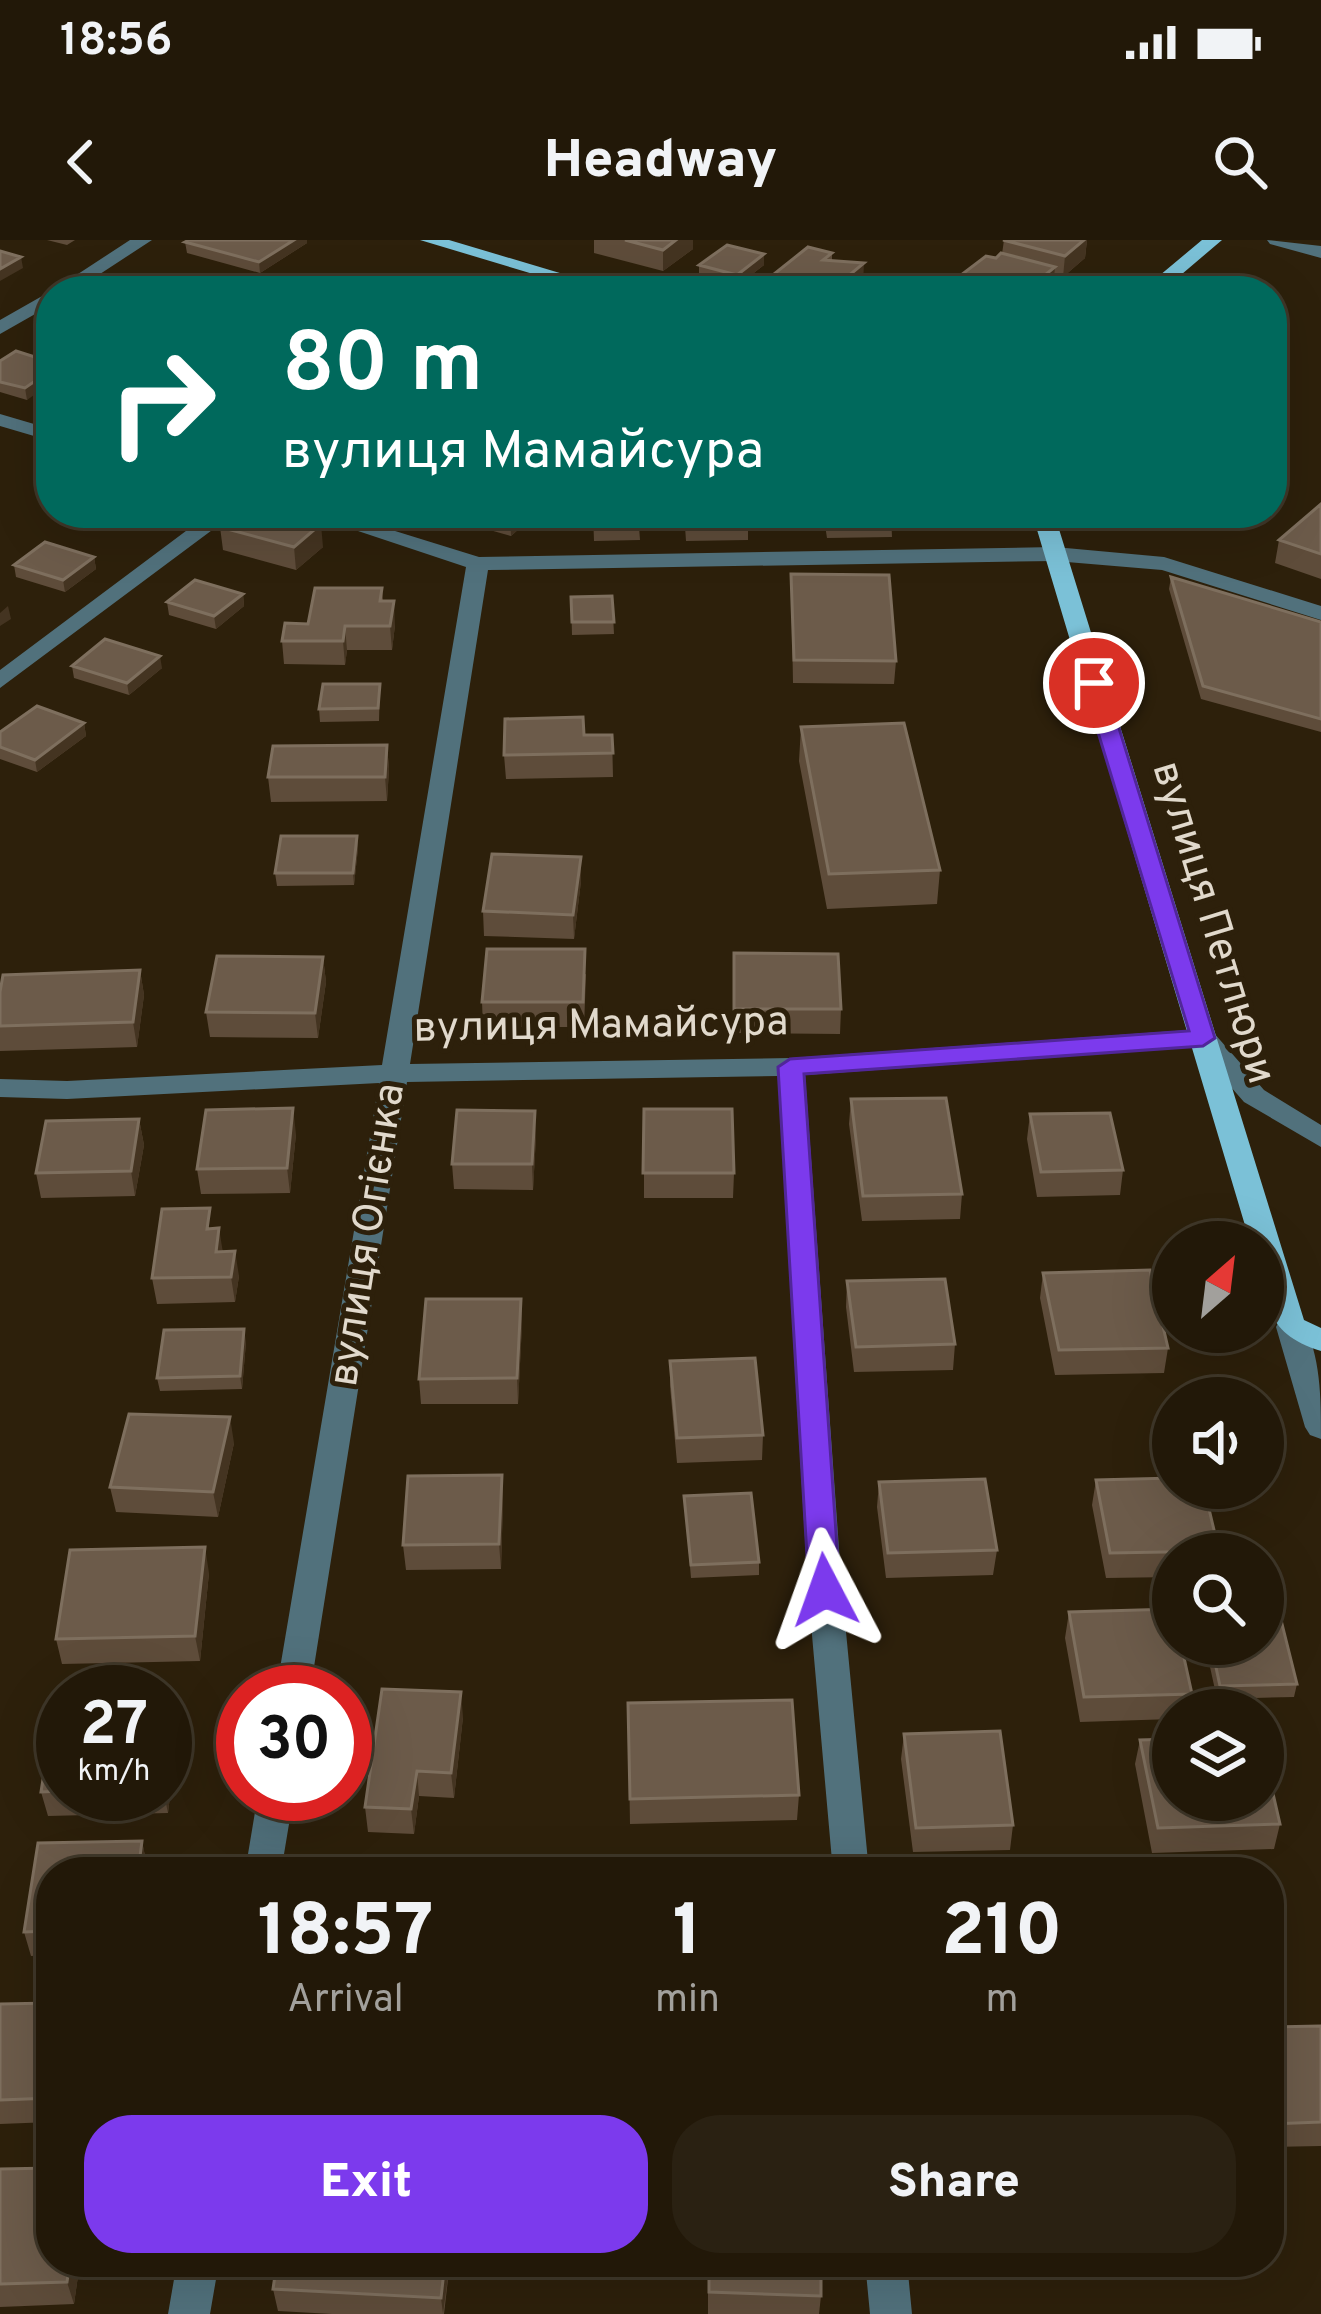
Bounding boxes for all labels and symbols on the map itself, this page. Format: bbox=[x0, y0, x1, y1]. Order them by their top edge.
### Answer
pin bbox=[1043, 632, 1145, 734]
street label: вулиця Петлюри bbox=[1138, 755, 1286, 1091]
street label: вулиця Мамайсура bbox=[413, 997, 789, 1057]
street label: вулиця Огієнка bbox=[319, 1080, 419, 1390]
north arrow bbox=[1152, 1221, 1284, 1353]
position arrow bbox=[762, 1527, 888, 1653]
speed limit sign: 30 bbox=[216, 1665, 372, 1821]

